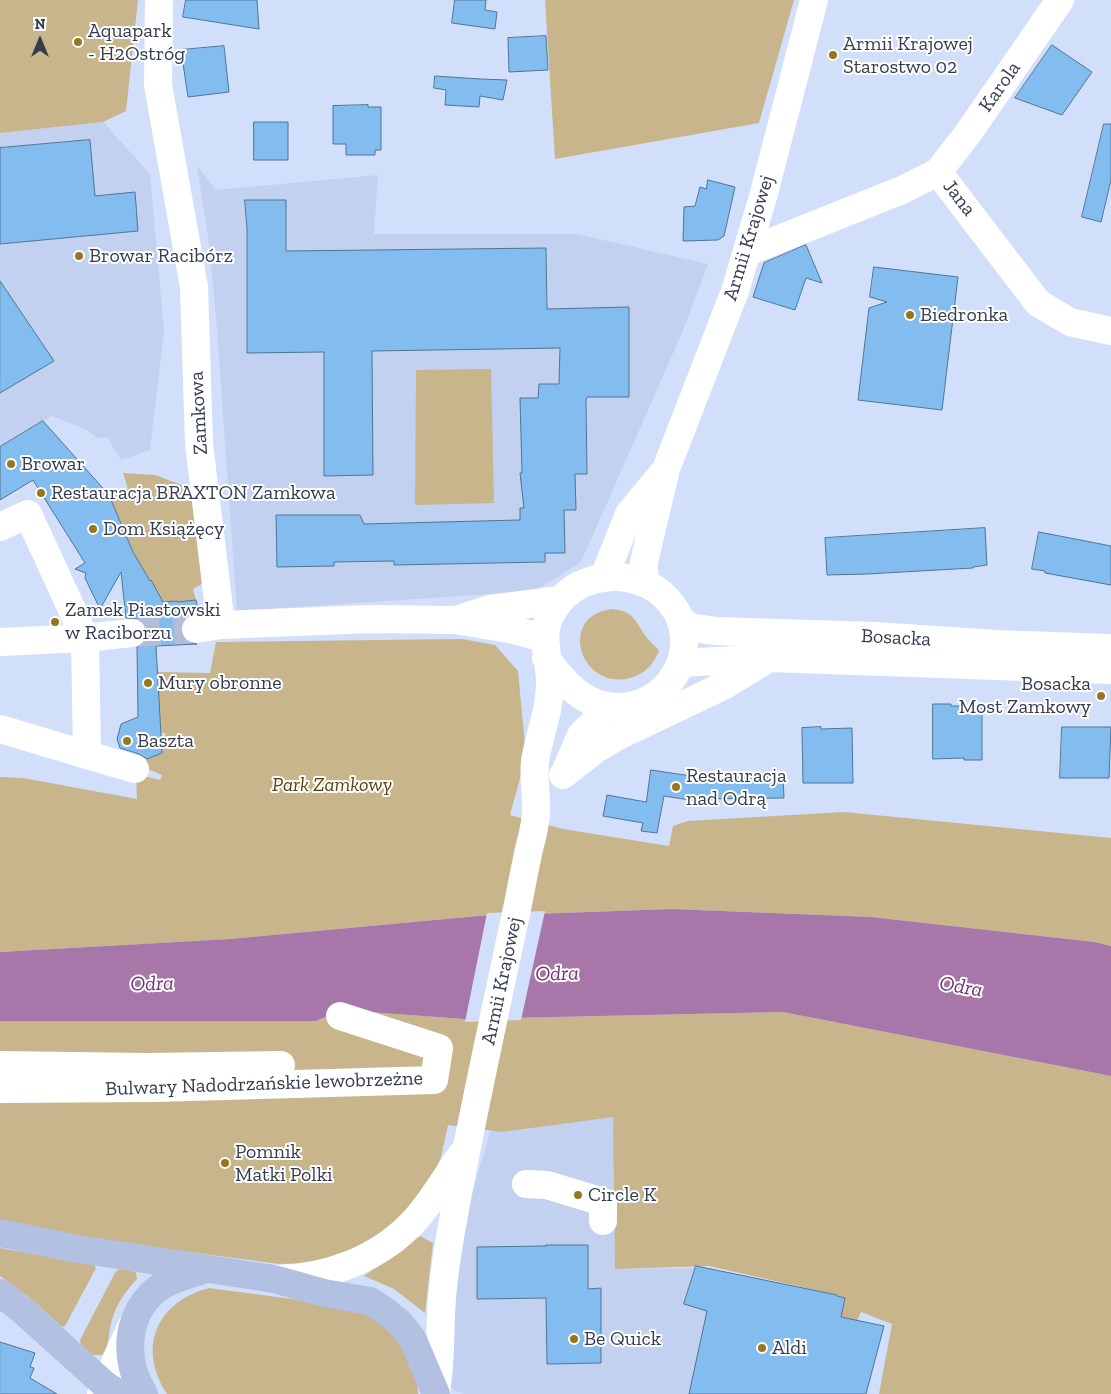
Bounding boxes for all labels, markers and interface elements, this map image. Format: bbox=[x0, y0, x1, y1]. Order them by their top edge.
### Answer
north arrow bbox=[15, 15, 65, 65]
text: N bbox=[35, 16, 45, 33]
place label: Aquapark - H2Ostróg bbox=[88, 19, 185, 66]
place label: Armii Krajowej Starostwo 02 bbox=[843, 32, 973, 79]
marker: Aquapark - H2Ostróg bbox=[72, 36, 84, 48]
marker: Armii Krajowej Starostwo 02 bbox=[827, 49, 839, 61]
street label: Karola bbox=[974, 57, 1026, 117]
street label: Armii Krajowej bbox=[719, 172, 779, 304]
street label: Jana bbox=[937, 175, 981, 221]
place label: Browar Racibórz bbox=[89, 244, 233, 268]
marker: Browar Racibórz bbox=[73, 250, 85, 262]
place label: Biedronka bbox=[920, 303, 1008, 327]
marker: Biedronka bbox=[904, 309, 916, 321]
street label: Zamkowa bbox=[185, 371, 213, 455]
place label: Browar bbox=[21, 452, 85, 476]
marker: Browar bbox=[5, 458, 17, 470]
place label: Restauracja BRAXTON Zamkowa bbox=[51, 481, 336, 505]
marker: Restauracja BRAXTON Zamkowa bbox=[35, 487, 47, 499]
place label: Dom Książęcy bbox=[103, 517, 224, 541]
marker: Dom Książęcy bbox=[87, 523, 99, 535]
place label: Zamek Piastowski w Raciborzu bbox=[65, 598, 221, 645]
marker: Zamek Piastowski w Raciborzu bbox=[49, 616, 61, 628]
street label: Bosacka bbox=[860, 624, 932, 652]
place label: Mury obronne bbox=[158, 671, 282, 695]
place label: Bosacka Most Zamkowy bbox=[959, 672, 1091, 719]
marker: Mury obronne bbox=[142, 677, 154, 689]
marker: Bosacka Most Zamkowy bbox=[1095, 690, 1107, 702]
place label: Baszta bbox=[137, 729, 194, 753]
marker: Baszta bbox=[121, 735, 133, 747]
place label: Restauracja nad Odrą bbox=[686, 764, 787, 811]
park label: Park Zamkowy bbox=[272, 773, 392, 797]
marker: Restauracja nad Odrą bbox=[670, 781, 682, 793]
street label: Armii Krajowej bbox=[477, 915, 527, 1047]
water label: Odra bbox=[535, 961, 579, 987]
water label: Odra bbox=[130, 971, 174, 997]
water label: Odra bbox=[937, 971, 985, 1003]
street label: Bulwary Nadodrzańskie lewobrzeżne bbox=[105, 1066, 423, 1102]
place label: Pomnik Matki Polki bbox=[235, 1140, 333, 1187]
marker: Pomnik Matki Polki bbox=[219, 1157, 231, 1169]
place label: Circle K bbox=[588, 1183, 656, 1207]
marker: Circle K bbox=[572, 1189, 584, 1201]
place label: Be Quick bbox=[584, 1327, 661, 1351]
marker: Be Quick bbox=[568, 1333, 580, 1345]
place label: Aldi bbox=[772, 1336, 807, 1360]
marker: Aldi bbox=[756, 1342, 768, 1354]

